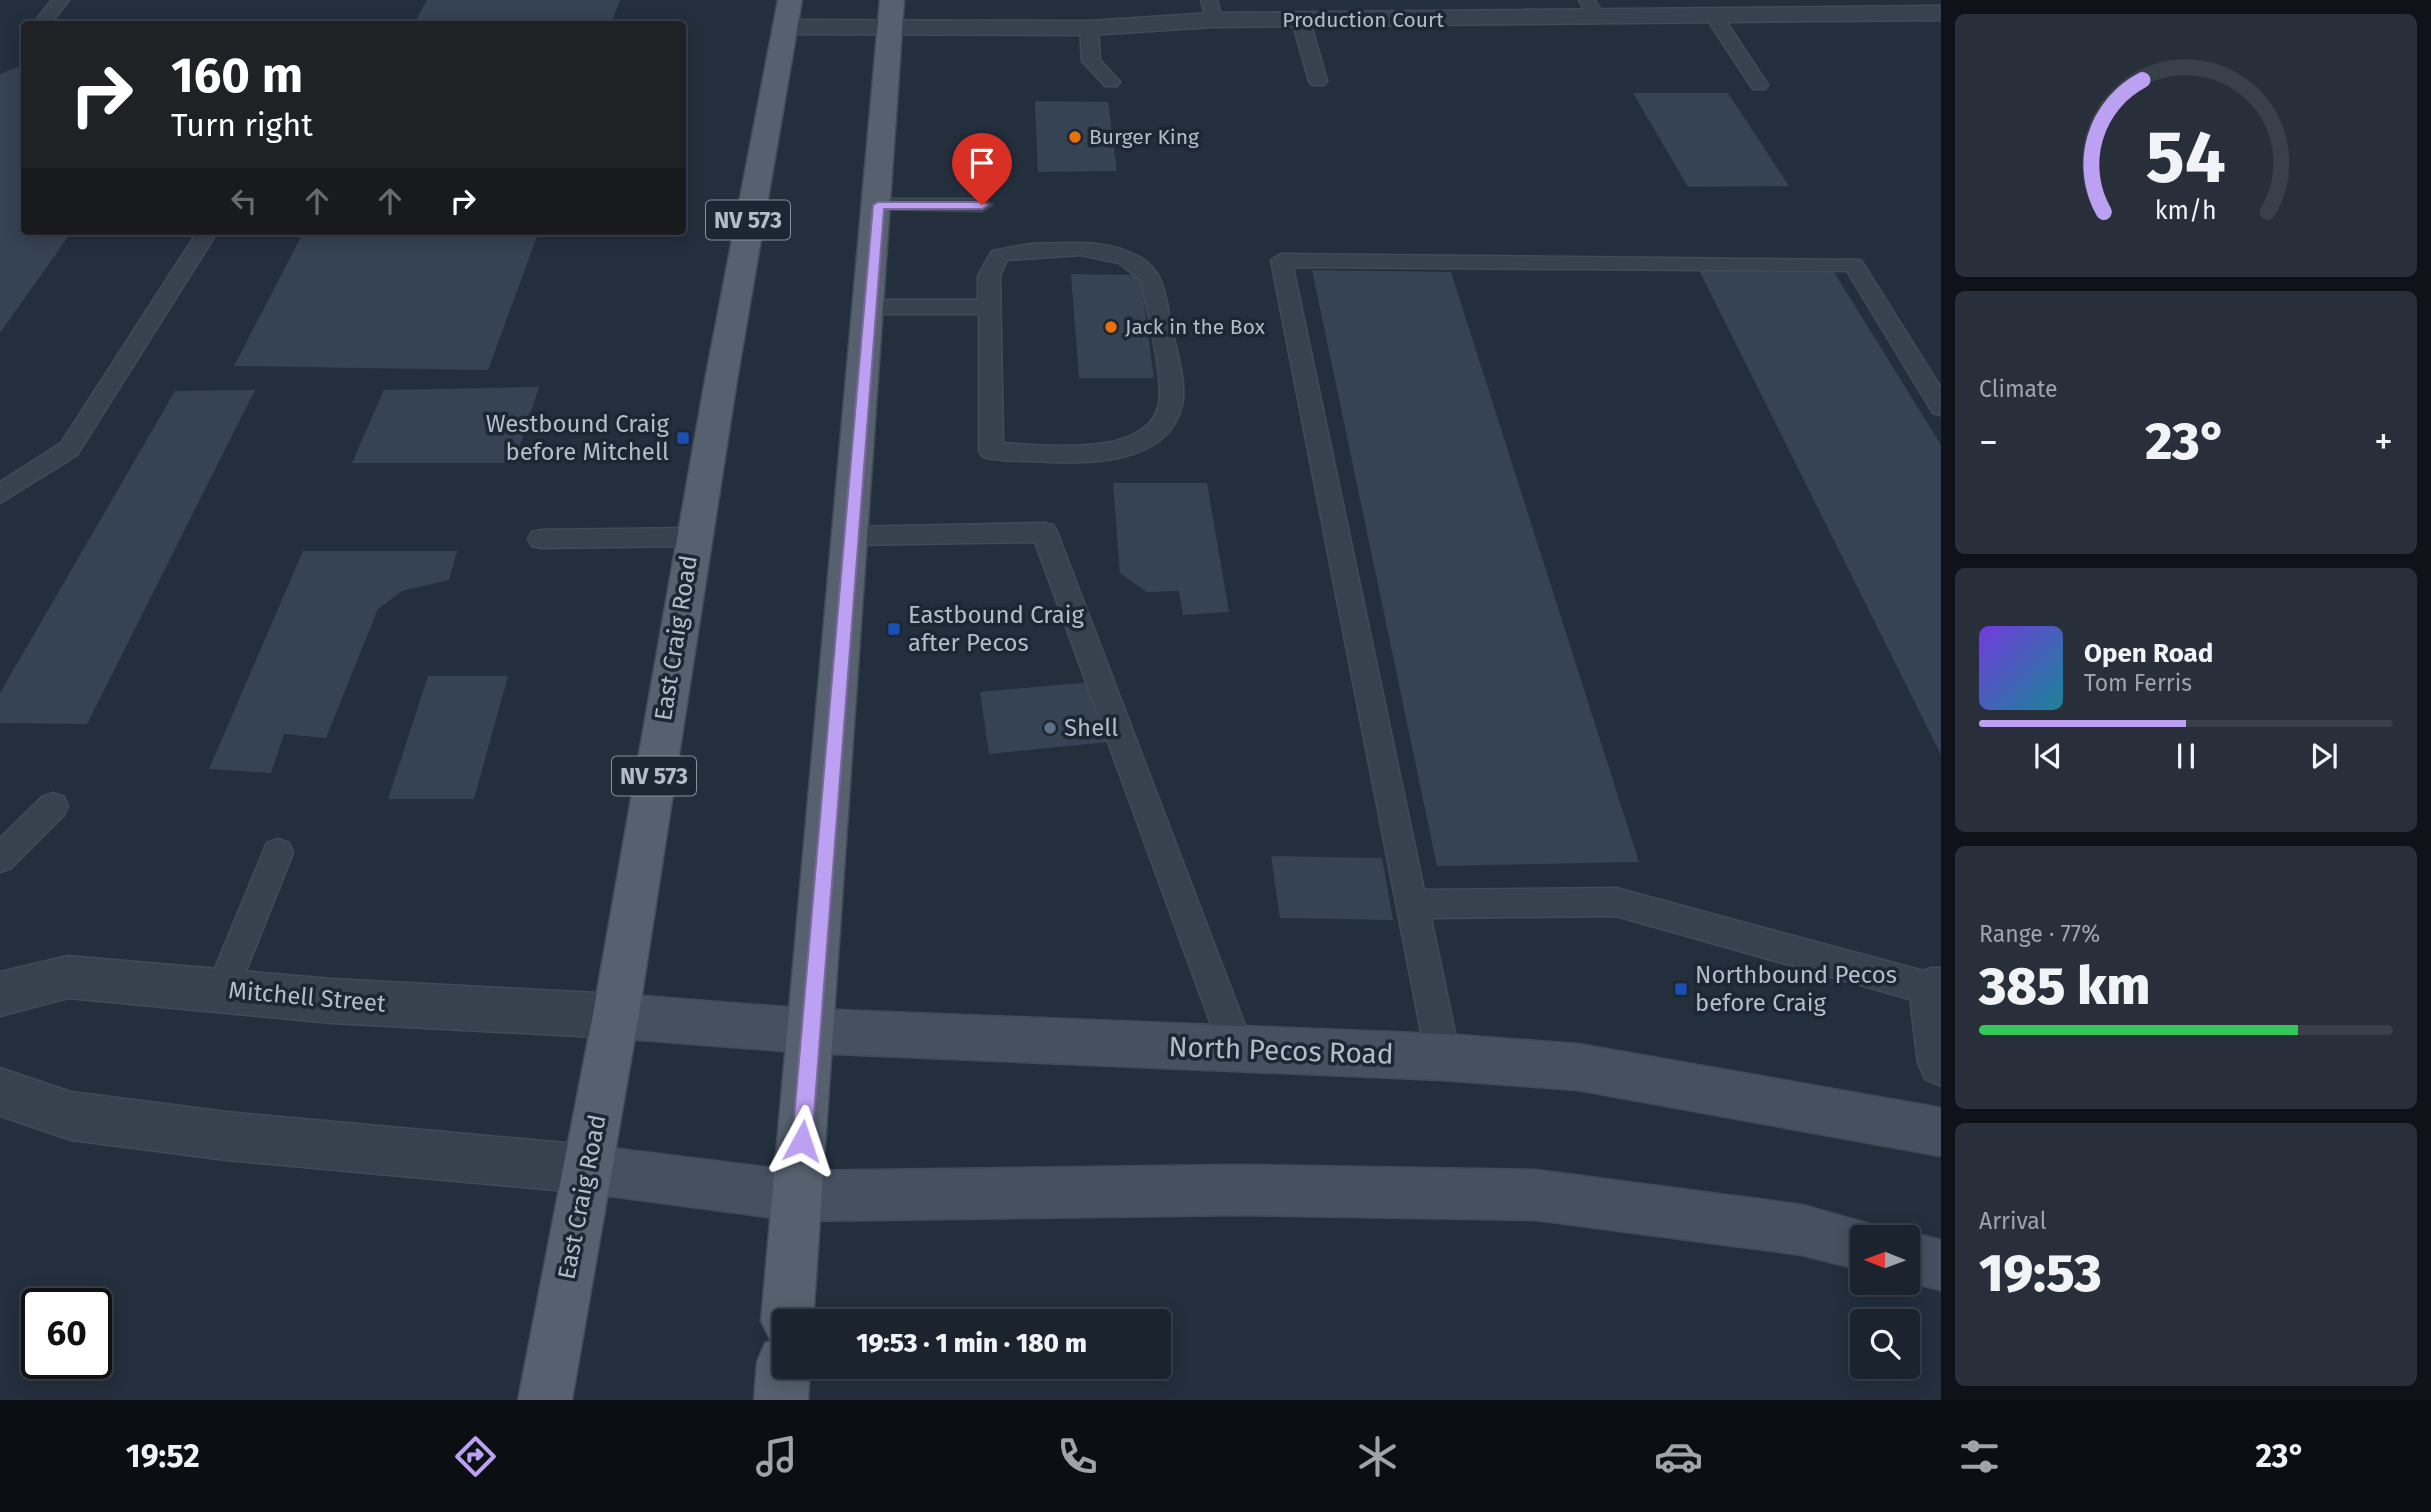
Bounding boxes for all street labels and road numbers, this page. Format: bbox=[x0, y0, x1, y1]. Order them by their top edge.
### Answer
street label: Production Court bbox=[1282, 7, 1444, 33]
road number: NV 573 bbox=[706, 200, 790, 240]
street label: East Craig Road bbox=[649, 553, 703, 723]
road number: NV 573 bbox=[612, 756, 696, 796]
street label: Mitchell Street bbox=[227, 976, 387, 1018]
street label: North Pecos Road bbox=[1168, 1030, 1394, 1071]
street label: East Craig Road bbox=[552, 1112, 612, 1282]

